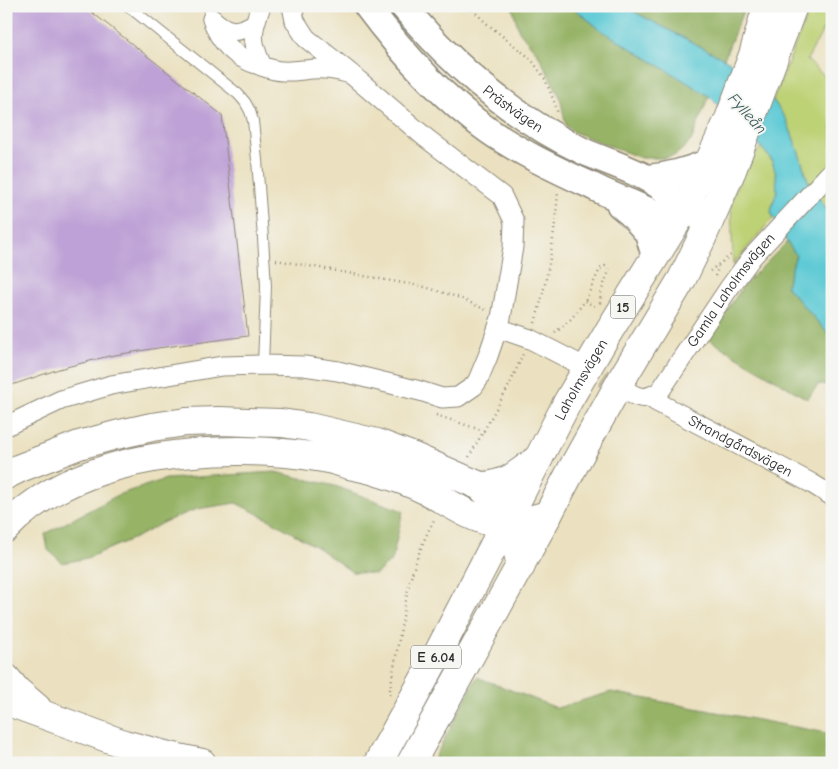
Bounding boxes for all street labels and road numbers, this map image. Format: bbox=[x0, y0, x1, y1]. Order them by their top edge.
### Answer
street label: Prästvägen bbox=[479, 81, 546, 136]
street label: Gamla Laholmsvägen bbox=[683, 229, 779, 351]
road number: 15 bbox=[610, 296, 636, 318]
street label: Laholmsvägen bbox=[551, 336, 611, 423]
street label: Strandgårdsvägen bbox=[685, 411, 796, 481]
road number: E 6.04 bbox=[411, 646, 461, 669]

